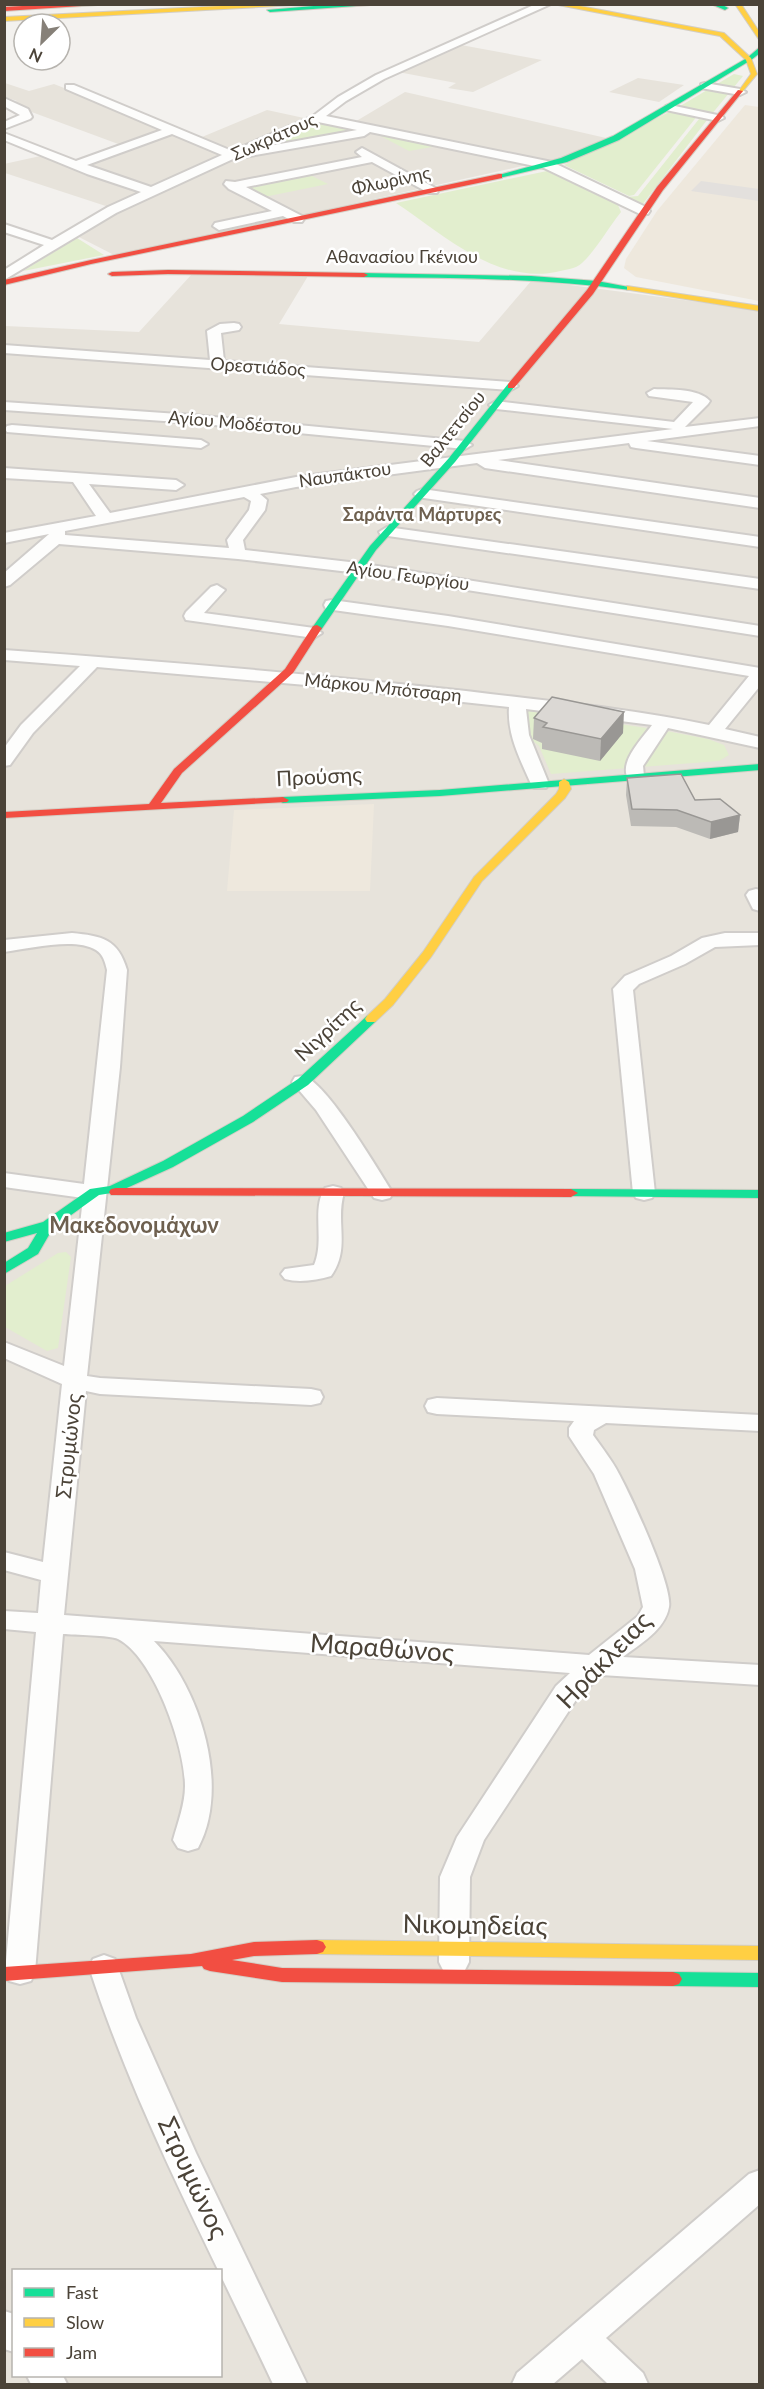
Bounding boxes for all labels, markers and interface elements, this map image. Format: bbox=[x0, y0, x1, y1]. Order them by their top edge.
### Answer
north arrow bbox=[12, 12, 72, 72]
text: N bbox=[26, 45, 45, 67]
street label: Σωκράτους bbox=[228, 107, 320, 165]
street label: Φλωρίνης bbox=[349, 161, 433, 199]
street label: Αθανασίου Γκένιου bbox=[326, 245, 478, 267]
street label: Ορεστιάδος bbox=[210, 352, 307, 380]
street label: Βαλτετσίου bbox=[415, 386, 489, 471]
street label: Αγίου Μοδέστου bbox=[167, 405, 303, 439]
street label: Ναυπάκτου bbox=[297, 457, 392, 491]
district label: Σαράντα Μάρτυρες bbox=[343, 503, 502, 525]
street label: Αγίου Γεωργίου bbox=[345, 556, 471, 595]
street label: Μάρκου Μπότσαρη bbox=[303, 668, 463, 706]
street label: Προύσης bbox=[275, 761, 363, 790]
street label: Νιγρίτης bbox=[289, 992, 365, 1066]
district label: Μακεδονομάχων bbox=[49, 1211, 219, 1238]
street label: Στρυμώνος bbox=[50, 1392, 85, 1500]
street label: Ηράκλειας bbox=[549, 1604, 657, 1715]
street label: Μαραθώνος bbox=[309, 1626, 455, 1668]
street label: Νικομηδείας bbox=[402, 1907, 548, 1941]
street label: Στρυμώνος bbox=[152, 2112, 236, 2244]
legend bbox=[12, 2269, 222, 2377]
text: Fast bbox=[66, 2281, 99, 2303]
text: Slow bbox=[66, 2311, 104, 2333]
text: Jam bbox=[66, 2341, 97, 2363]

